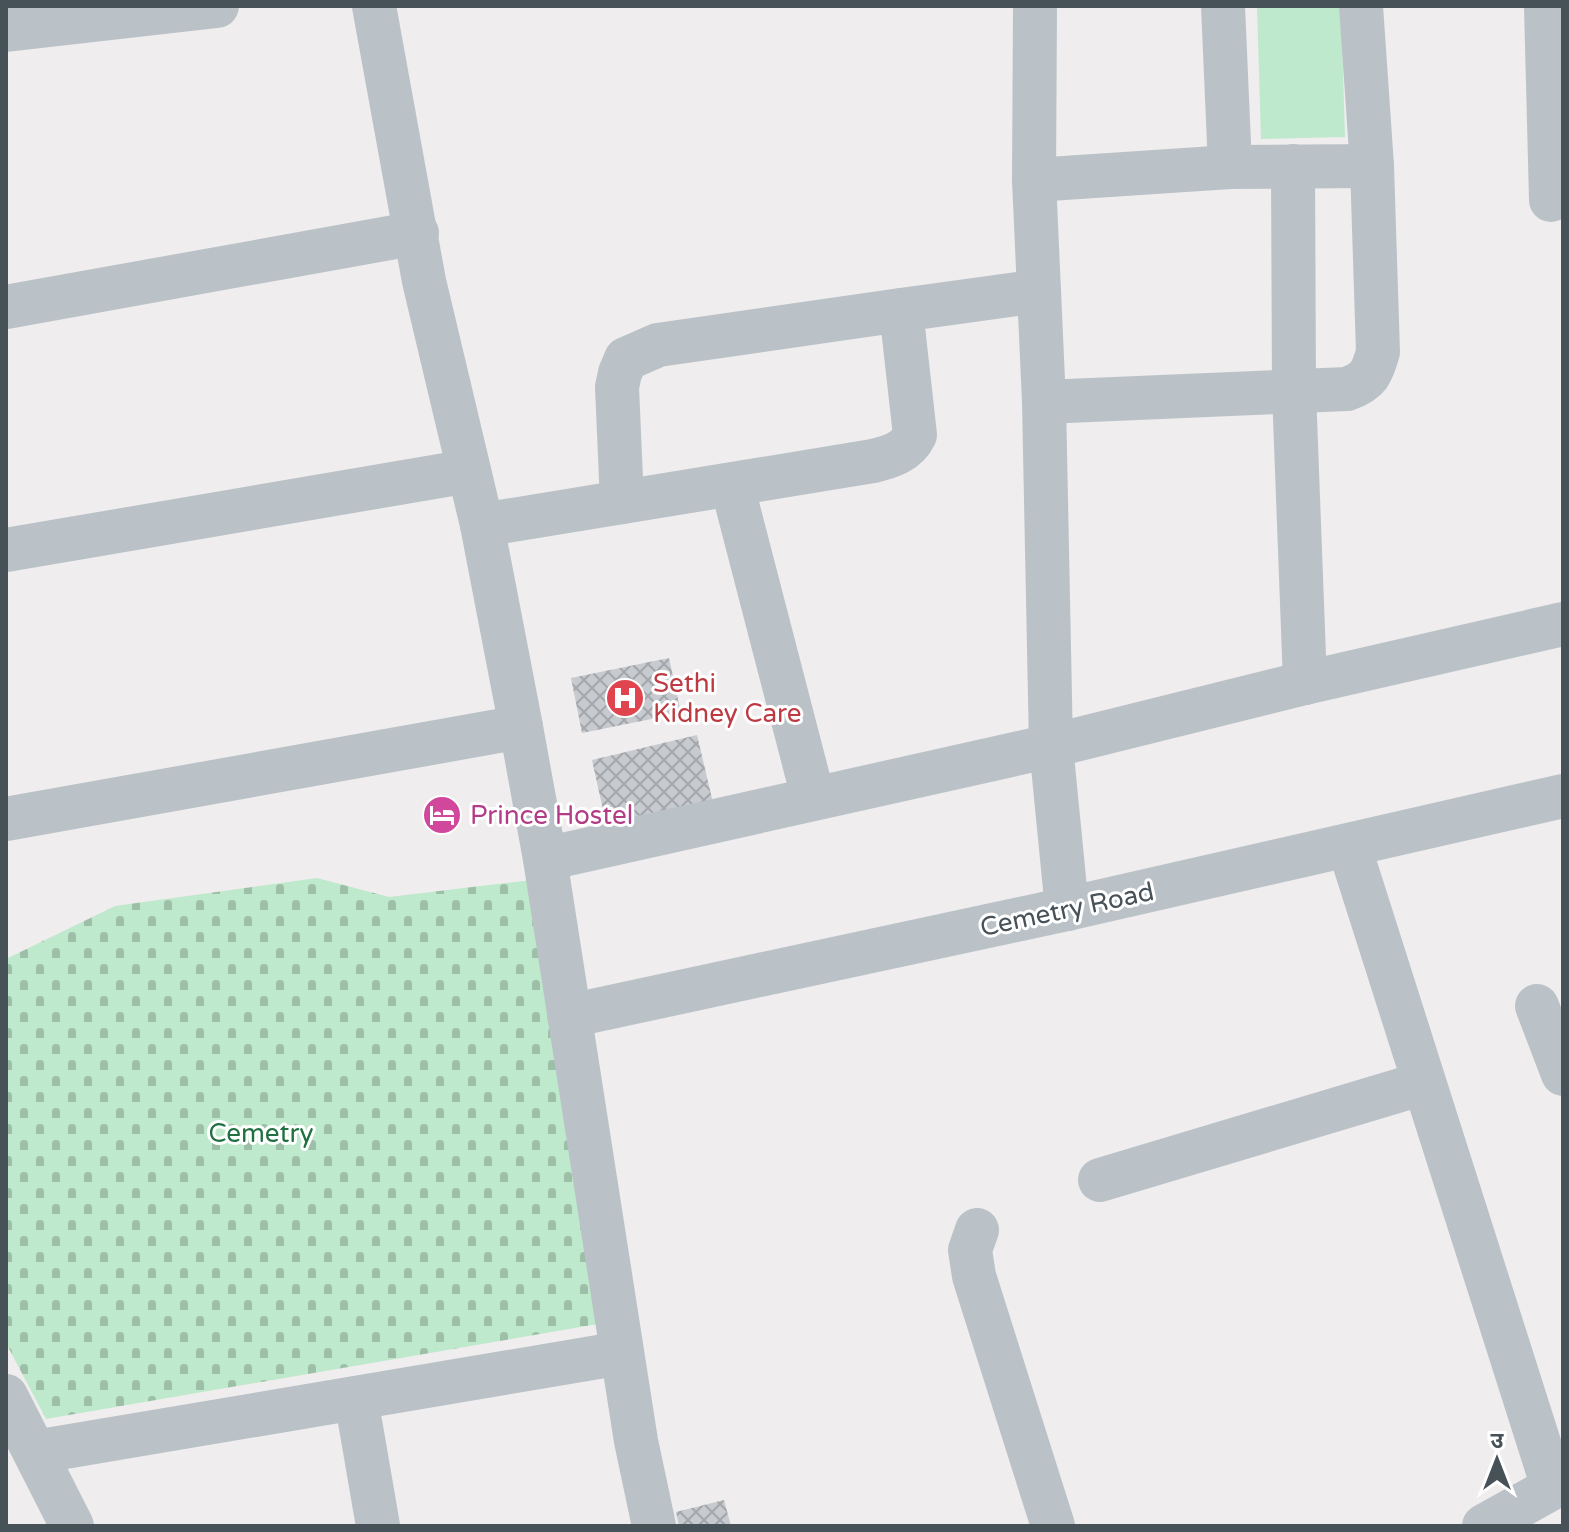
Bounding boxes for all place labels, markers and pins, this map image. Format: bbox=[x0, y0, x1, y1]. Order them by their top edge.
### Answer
place label: Sethi Kidney Care bbox=[653, 668, 801, 729]
hospital icon: Sethi Kidney Care bbox=[604, 677, 646, 719]
hotel icon: Prince Hostel bbox=[421, 794, 463, 836]
place label: Prince Hostel bbox=[470, 800, 633, 831]

